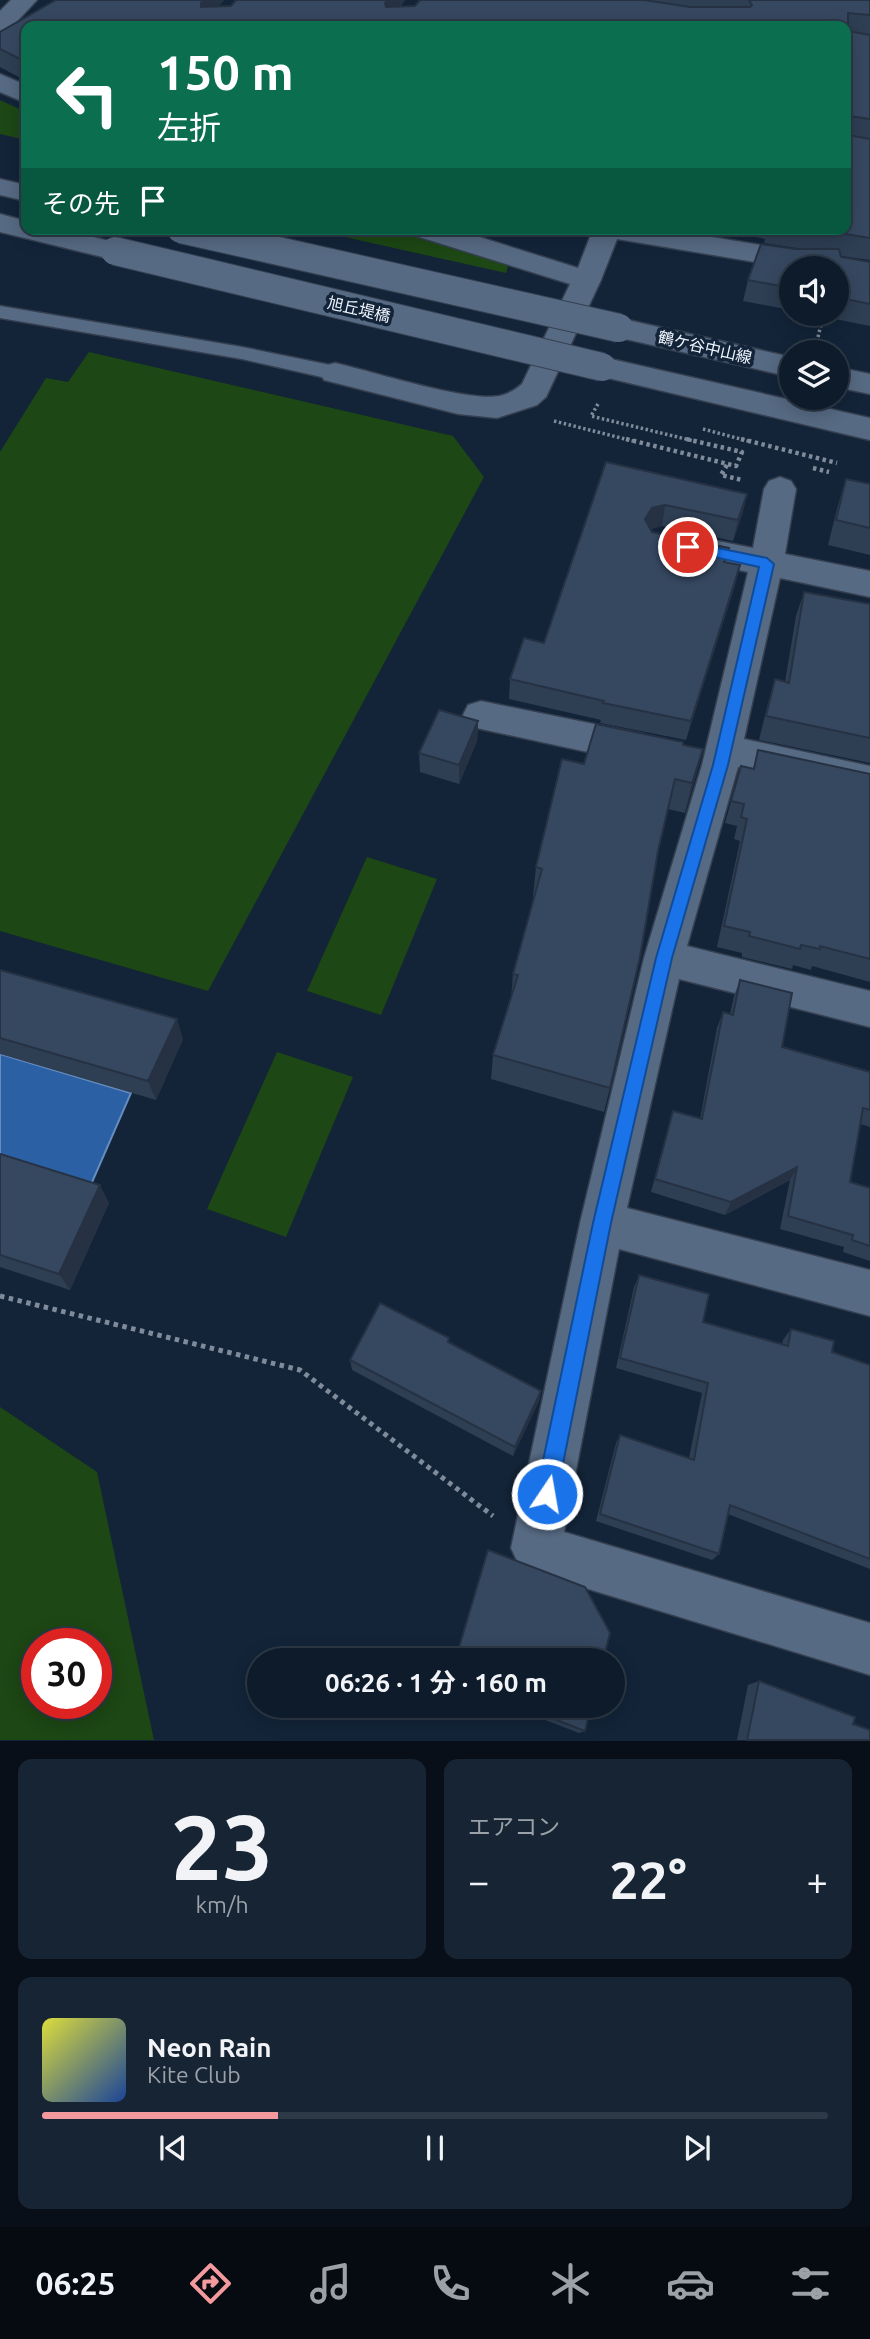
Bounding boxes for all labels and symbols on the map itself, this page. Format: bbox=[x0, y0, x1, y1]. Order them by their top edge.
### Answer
street label: 旭丘堤橋 bbox=[326, 293, 392, 325]
street label: 鶴ケ谷中山線 bbox=[656, 327, 754, 367]
pin bbox=[658, 517, 718, 577]
position arrow bbox=[510, 1457, 584, 1531]
speed limit sign: 30 bbox=[21, 1628, 112, 1719]

